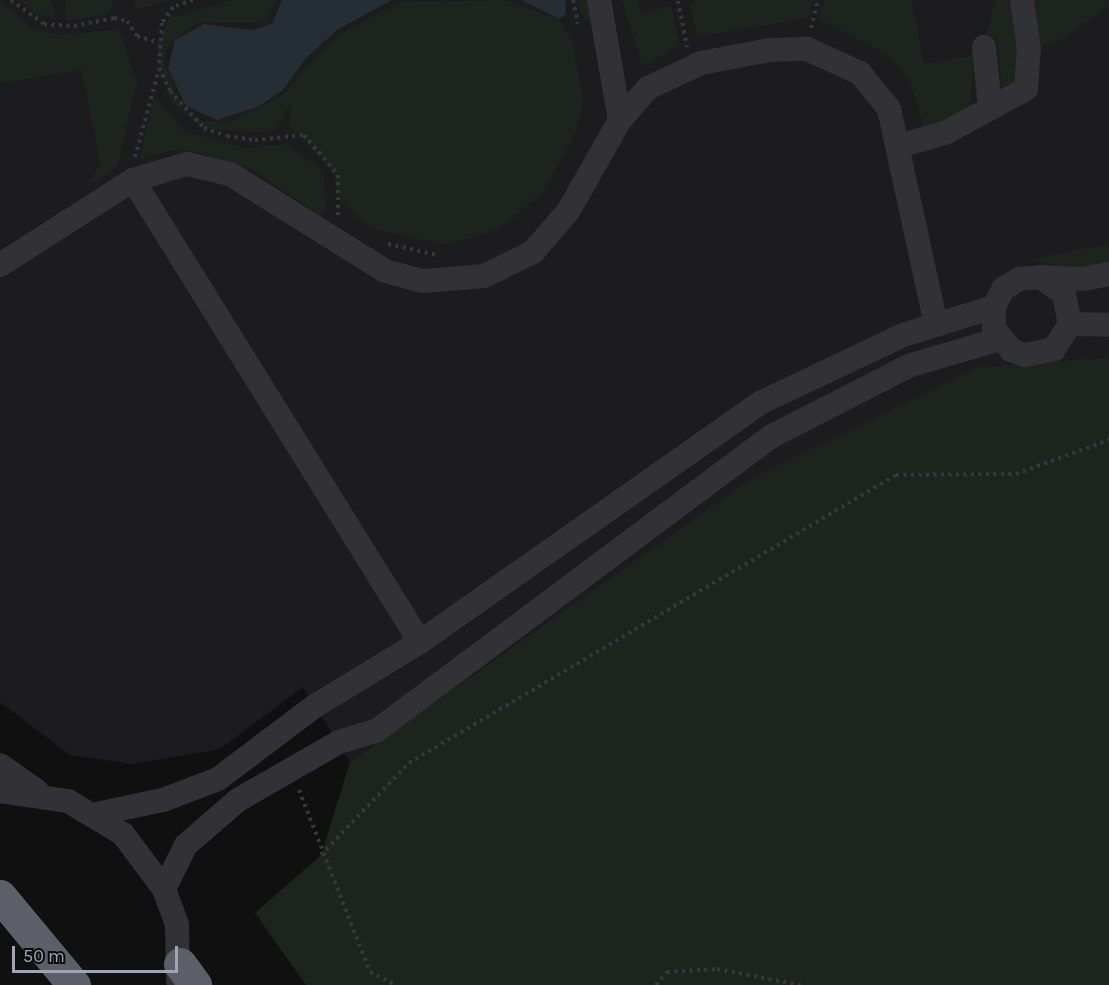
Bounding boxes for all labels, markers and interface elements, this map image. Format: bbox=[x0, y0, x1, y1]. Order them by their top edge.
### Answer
scale bar bbox=[15, 934, 182, 972]
text: 50 m bbox=[23, 945, 65, 967]

